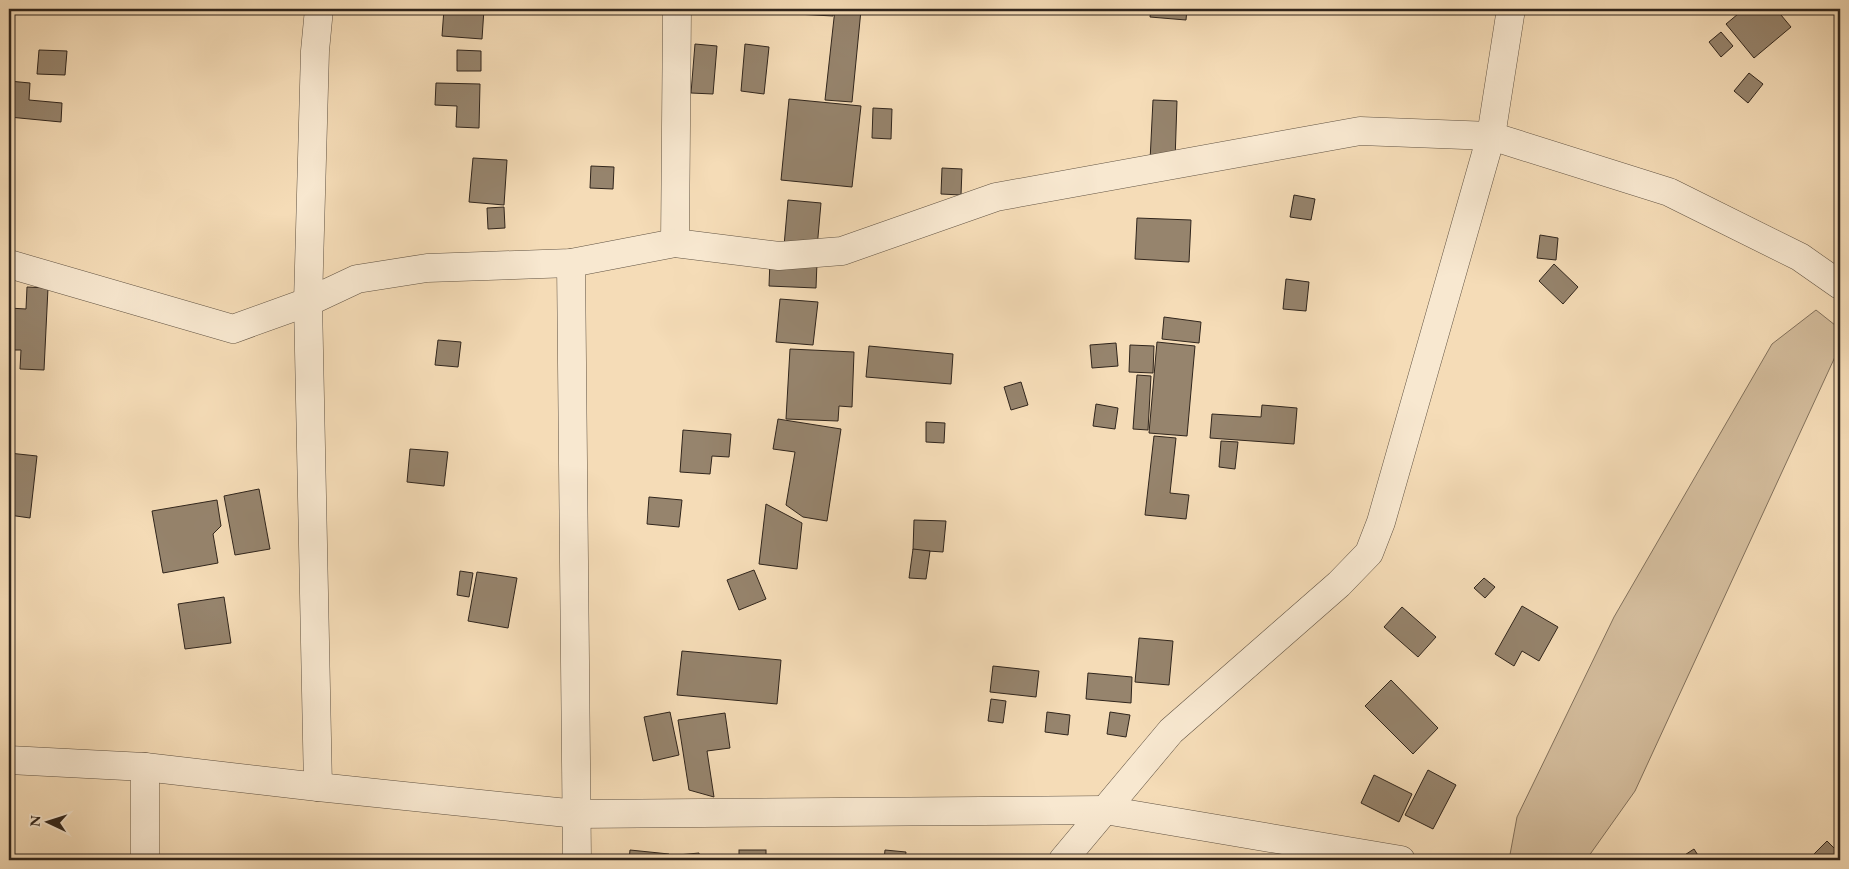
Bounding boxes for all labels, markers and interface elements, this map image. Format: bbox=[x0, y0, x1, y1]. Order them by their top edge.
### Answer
north arrow bbox=[22, 796, 72, 846]
text: N bbox=[26, 814, 44, 827]

